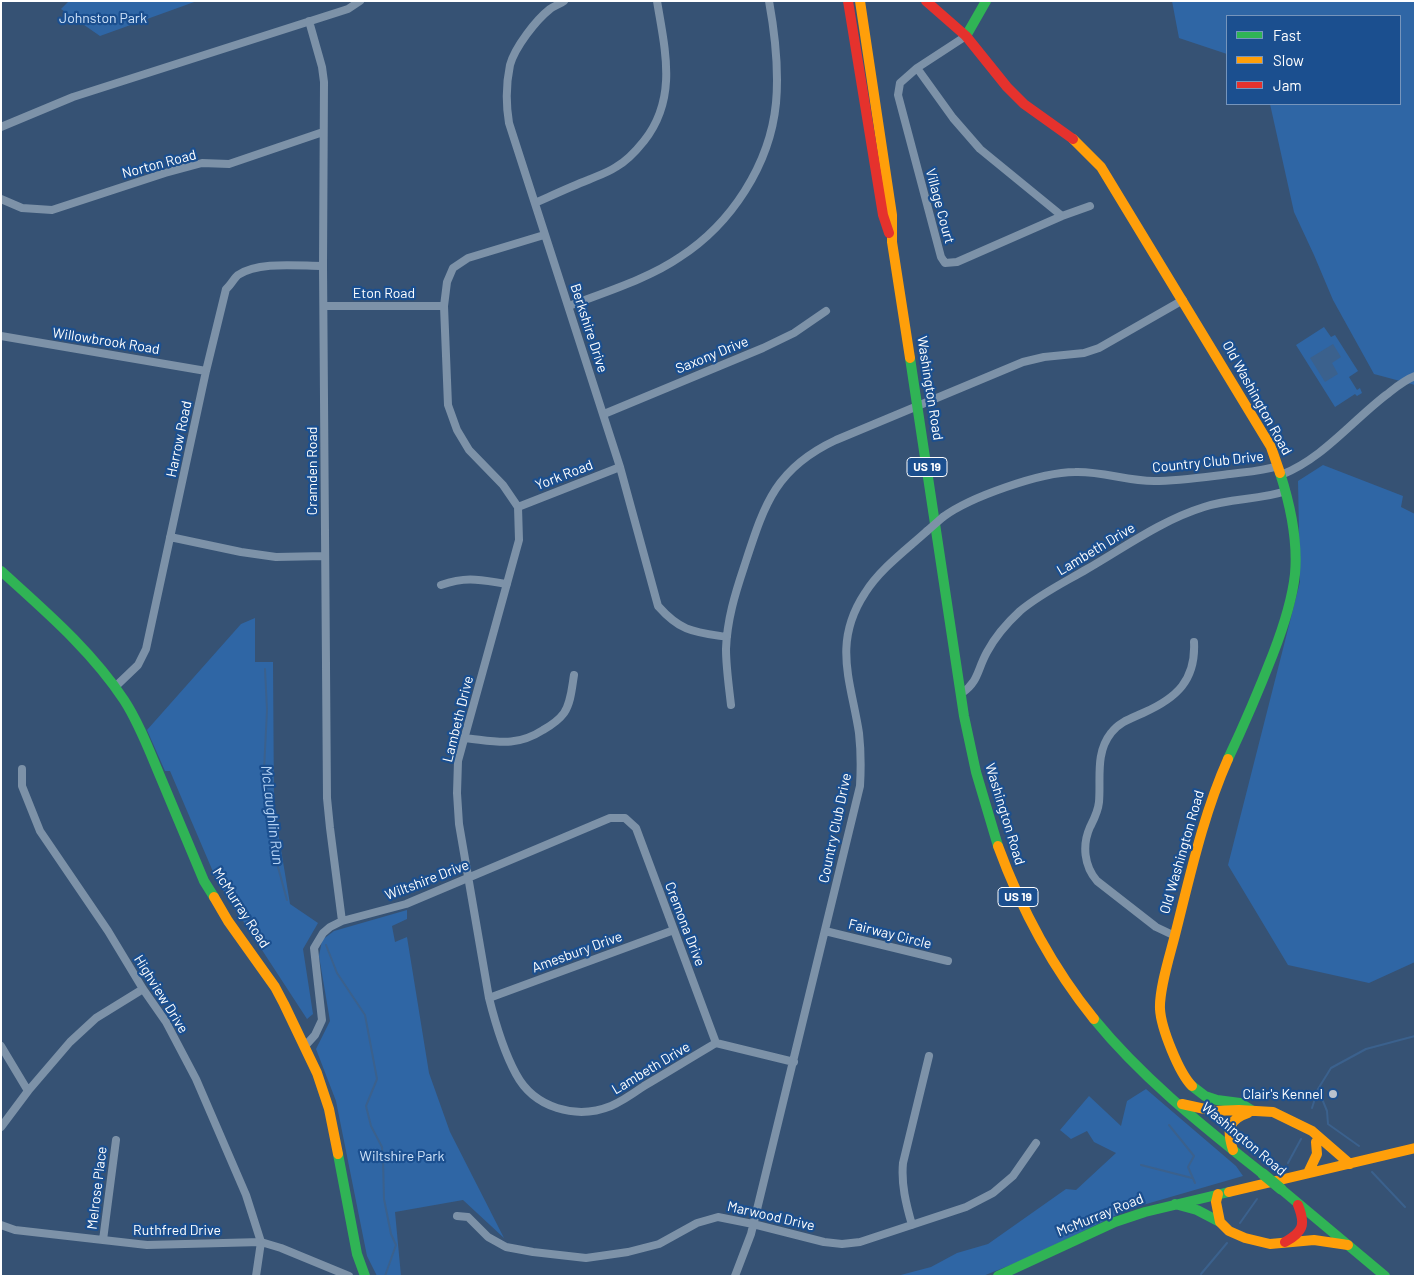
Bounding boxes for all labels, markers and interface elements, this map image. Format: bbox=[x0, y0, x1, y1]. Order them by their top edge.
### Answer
park label: Johnston Park bbox=[59, 10, 147, 26]
legend bbox=[1226, 15, 1401, 105]
text: Fast bbox=[1273, 26, 1301, 44]
text: Slow bbox=[1273, 51, 1304, 69]
text: Jam bbox=[1273, 76, 1302, 94]
street label: Norton Road bbox=[120, 146, 198, 182]
street label: Village Court bbox=[922, 167, 958, 245]
street label: Berkshire Drive bbox=[567, 281, 611, 375]
street label: Eton Road bbox=[353, 285, 415, 301]
street label: Willowbrook Road bbox=[51, 324, 161, 358]
street label: Saxony Drive bbox=[673, 333, 751, 377]
street label: Washington Road bbox=[913, 335, 947, 441]
street label: Old Washington Road bbox=[1219, 338, 1295, 458]
street label: Harrow Road bbox=[163, 399, 195, 479]
street label: Cramden Road bbox=[304, 427, 320, 515]
street label: Country Club Drive bbox=[1151, 448, 1265, 476]
street label: York Road bbox=[533, 456, 595, 494]
road number: US 19 bbox=[907, 458, 947, 477]
street label: Lambeth Drive bbox=[1054, 519, 1138, 579]
street label: Lambeth Drive bbox=[439, 674, 477, 764]
street label: Washington Road bbox=[982, 761, 1028, 867]
water label: McLaughlin Run bbox=[257, 764, 287, 866]
street label: Country Club Drive bbox=[815, 772, 855, 884]
street label: Old Washington Road bbox=[1156, 788, 1208, 916]
street label: Wiltshire Drive bbox=[383, 856, 471, 904]
street label: McMurray Road bbox=[209, 865, 273, 951]
street label: Cremona Drive bbox=[661, 880, 709, 968]
road number: US 19 bbox=[998, 888, 1038, 906]
street label: Fairway Circle bbox=[847, 916, 933, 952]
street label: Amesbury Drive bbox=[529, 928, 625, 976]
street label: Highview Drive bbox=[130, 952, 192, 1036]
street label: Lambeth Drive bbox=[609, 1038, 693, 1098]
place label: Clair's Kennel bbox=[1243, 1086, 1323, 1102]
marker: Clair's Kennel bbox=[1327, 1088, 1339, 1100]
street label: Washington Road bbox=[1198, 1099, 1290, 1179]
street label: Melrose Place bbox=[84, 1145, 110, 1231]
park label: Wiltshire Park bbox=[360, 1148, 444, 1164]
street label: McMurray Road bbox=[1054, 1190, 1146, 1240]
street label: Marwood Drive bbox=[726, 1198, 816, 1234]
street label: Ruthfred Drive bbox=[133, 1222, 221, 1238]

